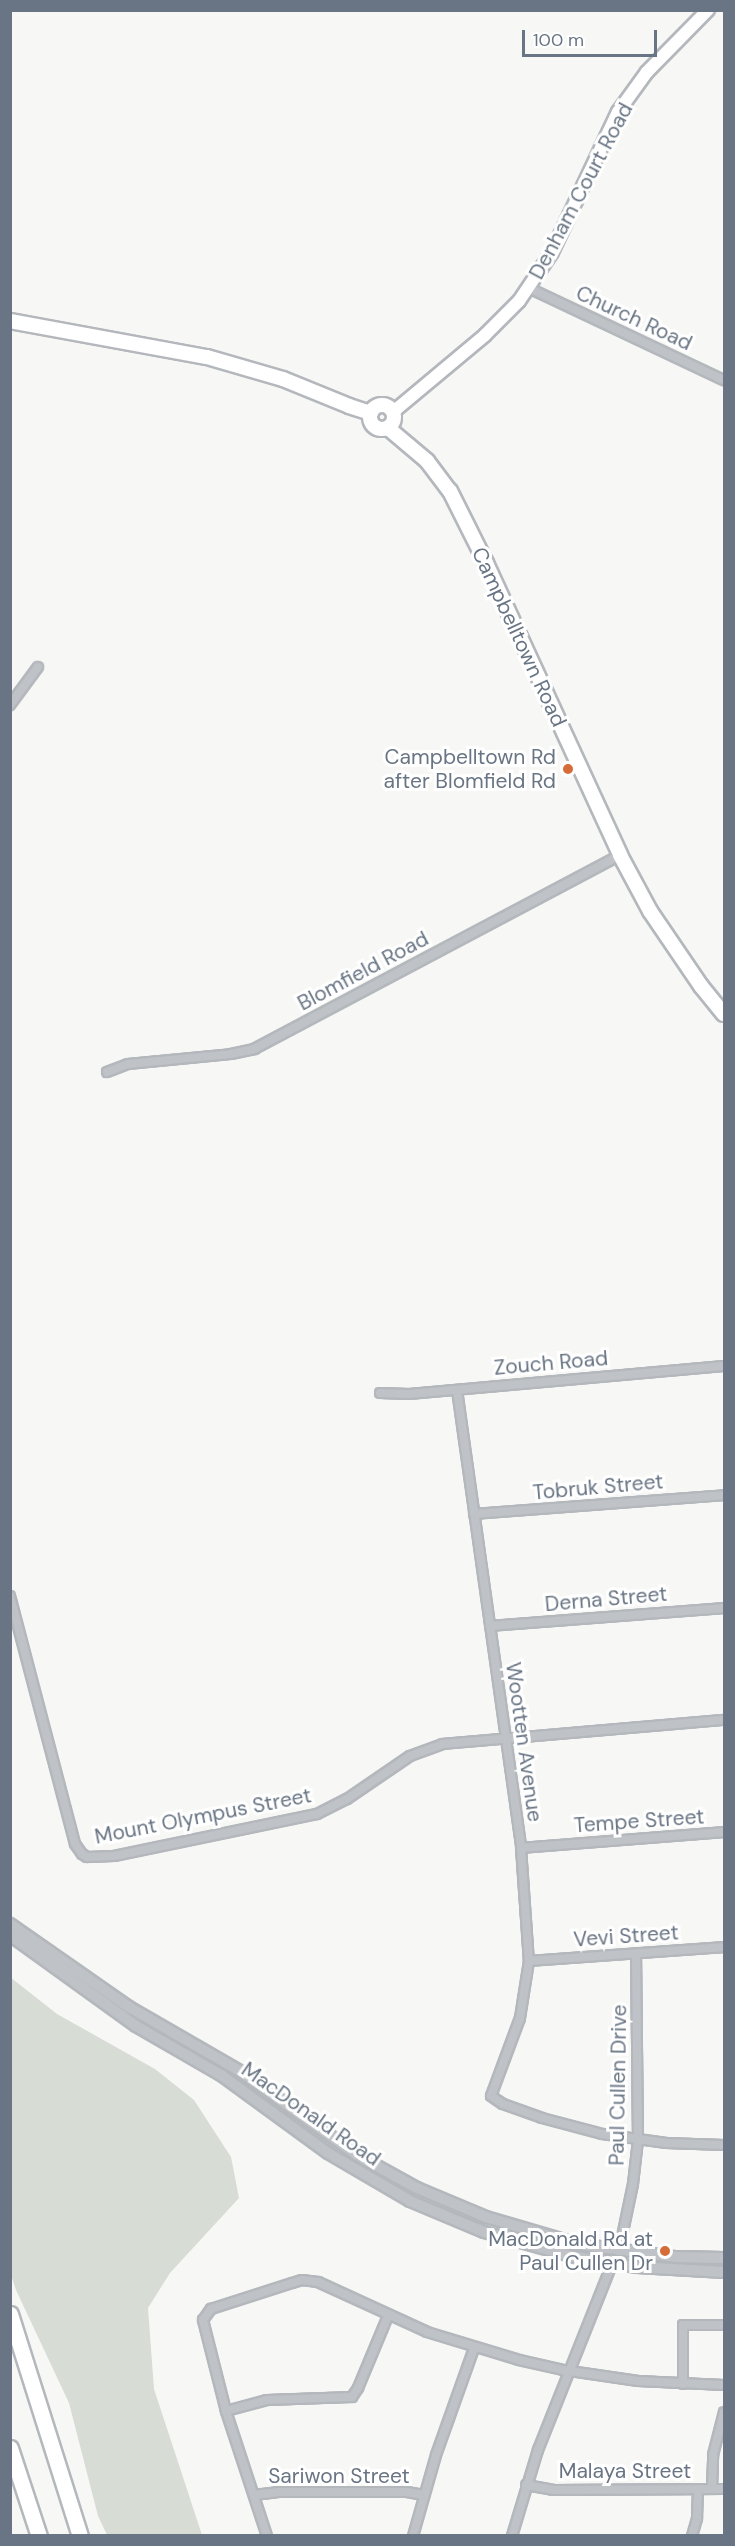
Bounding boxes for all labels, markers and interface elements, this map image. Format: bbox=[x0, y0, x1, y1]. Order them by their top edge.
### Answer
scale bar bbox=[525, 18, 660, 56]
text: 100 m bbox=[533, 28, 584, 52]
street label: Denham Court Road bbox=[524, 98, 638, 284]
street label: Church Road bbox=[572, 280, 696, 356]
street label: Campbelltown Road bbox=[466, 543, 572, 731]
place label: Campbelltown Rd after Blomfield Rd bbox=[384, 744, 556, 794]
marker: Campbelltown Rd after Blomfield Rd bbox=[561, 762, 575, 776]
street label: Blomfield Road bbox=[293, 926, 433, 1016]
street label: Zouch Road bbox=[493, 1345, 609, 1381]
street label: Tobruk Street bbox=[532, 1469, 664, 1505]
street label: Derna Street bbox=[544, 1581, 668, 1617]
street label: Wootten Avenue bbox=[500, 1661, 548, 1823]
street label: Mount Olympus Street bbox=[93, 1783, 313, 1849]
street label: Tempe Street bbox=[573, 1804, 705, 1838]
street label: Vevi Street bbox=[573, 1920, 679, 1952]
street label: Paul Cullen Drive bbox=[604, 2004, 632, 2166]
street label: MacDonald Road bbox=[237, 2057, 385, 2171]
place label: MacDonald Rd at Paul Cullen Dr bbox=[488, 2226, 653, 2276]
marker: MacDonald Rd at Paul Cullen Dr bbox=[658, 2244, 672, 2258]
street label: Malaya Street bbox=[559, 2458, 691, 2484]
street label: Sariwon Street bbox=[268, 2463, 410, 2489]

